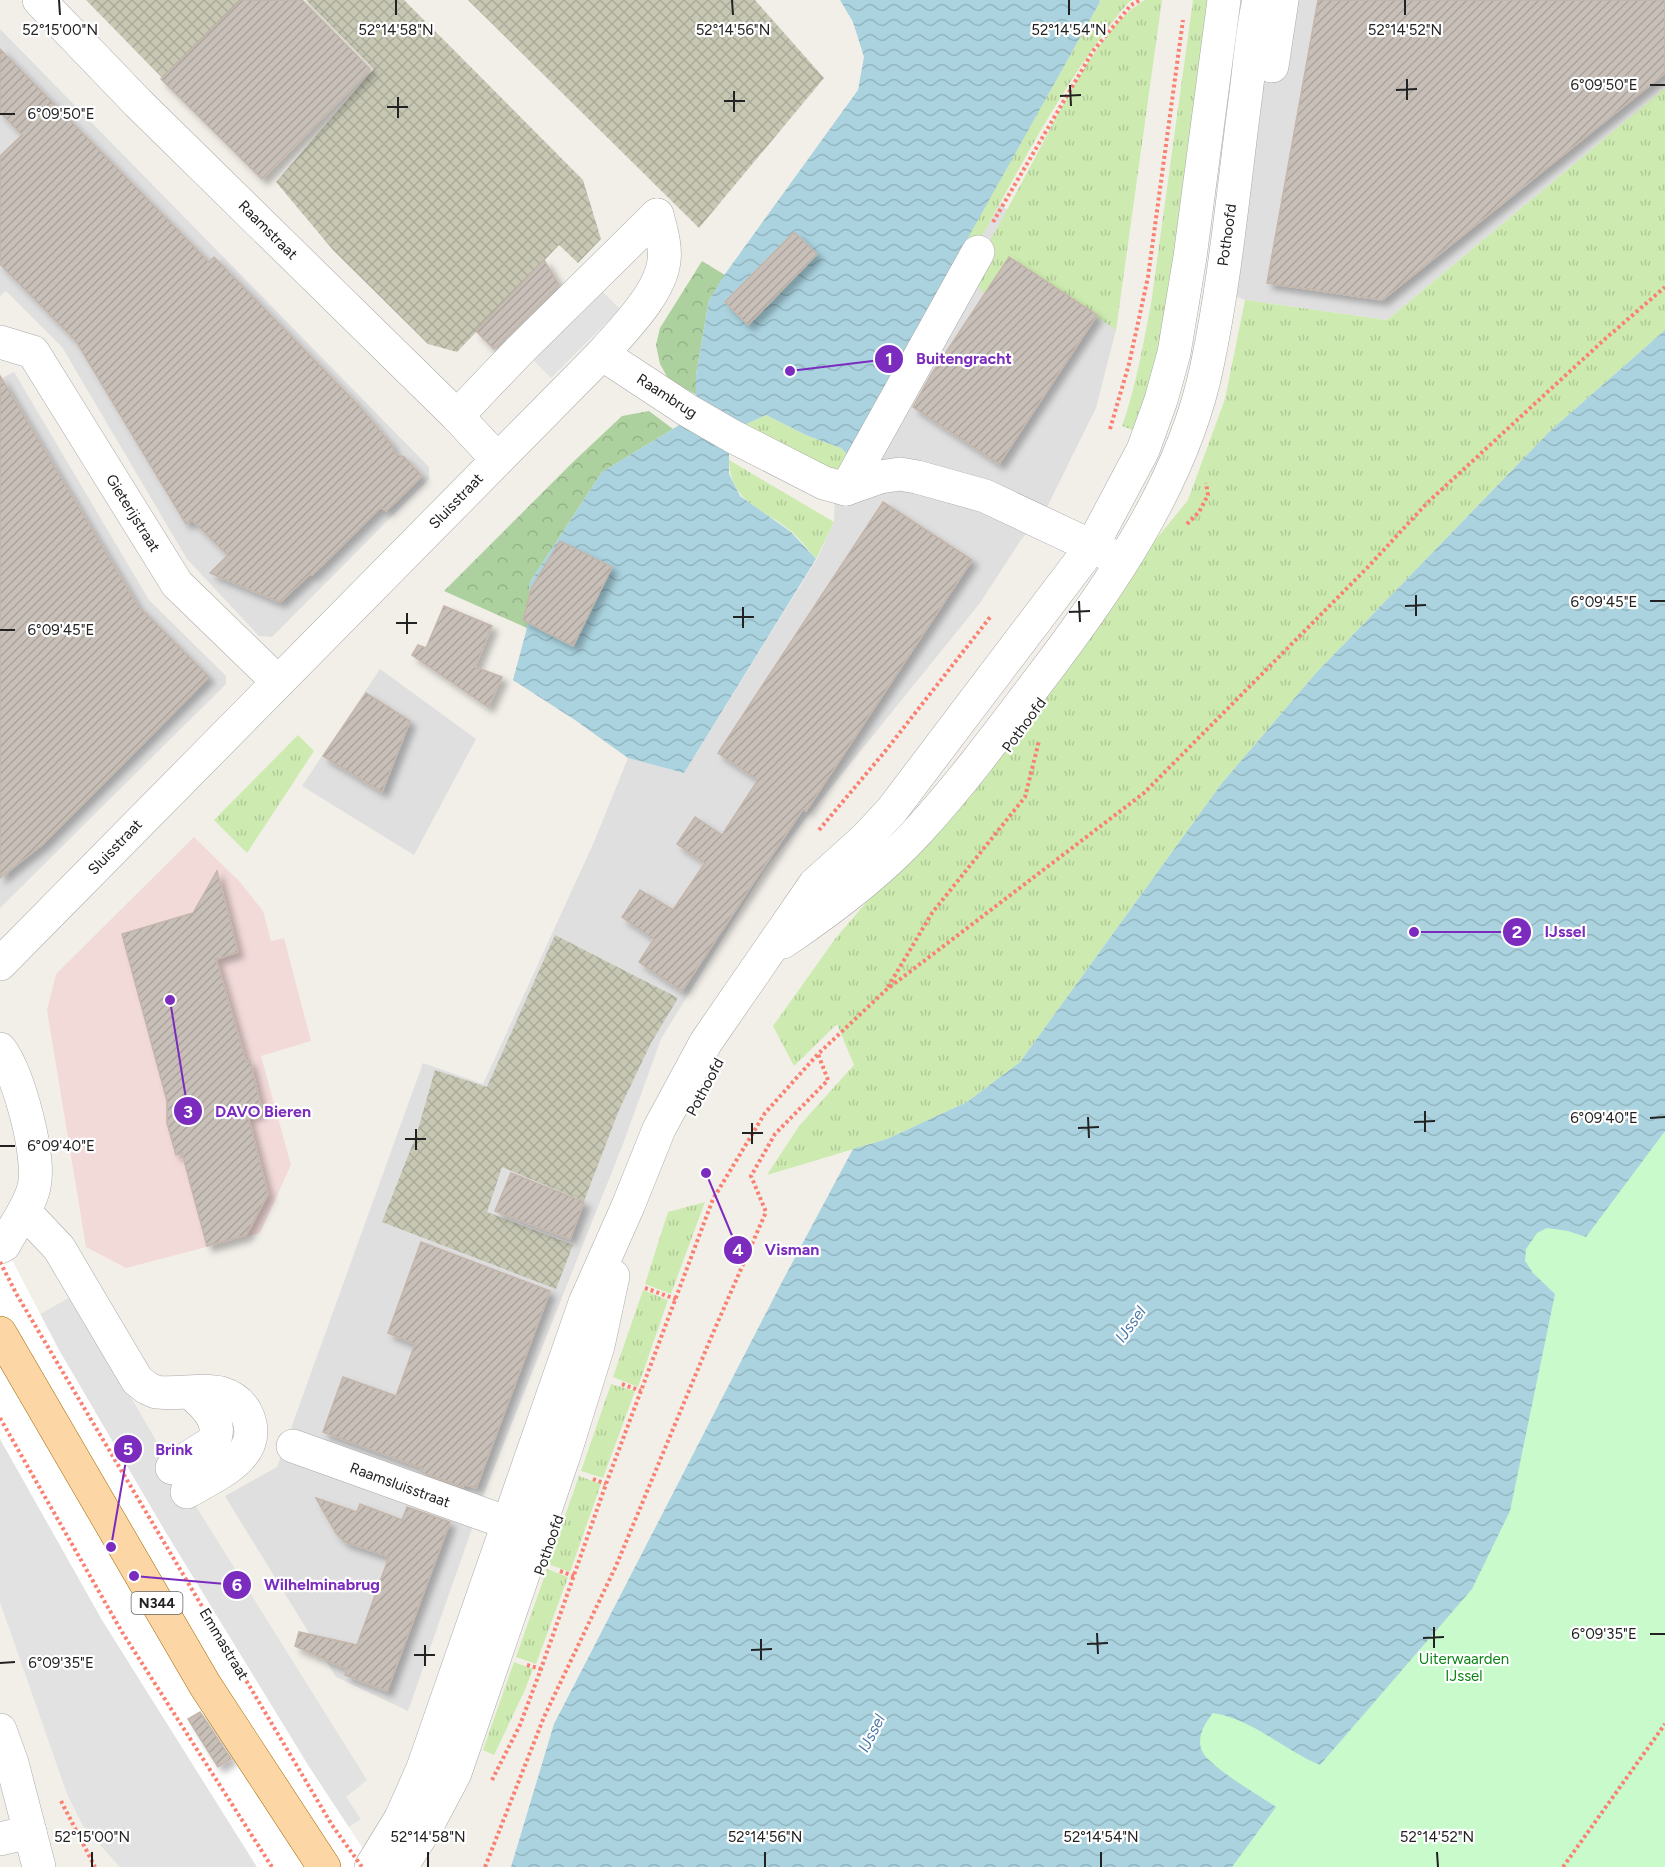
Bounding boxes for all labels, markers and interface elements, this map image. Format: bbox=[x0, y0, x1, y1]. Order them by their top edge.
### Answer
text: 52°15'00"N bbox=[22, 21, 98, 39]
text: 52°14'58"N bbox=[358, 21, 434, 39]
text: 52°14'56"N bbox=[696, 21, 770, 39]
text: 52°14'54"N bbox=[1031, 21, 1107, 39]
text: 52°14'52"N bbox=[1368, 21, 1442, 39]
text: 6°09'50"E bbox=[1570, 76, 1638, 94]
text: 6°09'50"E bbox=[27, 105, 95, 123]
street label: Raamstraat bbox=[235, 197, 302, 264]
street label: Pothoofd bbox=[1214, 203, 1240, 267]
callout: Buitengracht bbox=[874, 342, 1024, 376]
text: 1 bbox=[885, 348, 893, 370]
text: Buitengracht bbox=[916, 349, 1012, 368]
street label: Raambrug bbox=[633, 370, 701, 422]
street label: Sluisstraat bbox=[425, 469, 487, 532]
street label: Gieterijstraat bbox=[102, 471, 164, 555]
text: 6°09'45"E bbox=[1571, 593, 1637, 611]
text: 6°09'45"E bbox=[28, 621, 94, 639]
street label: Pothoofd bbox=[998, 694, 1050, 756]
street label: Sluisstraat bbox=[84, 815, 146, 878]
callout: IJssel bbox=[1502, 915, 1598, 949]
text: 2 bbox=[1512, 921, 1522, 943]
text: IJssel bbox=[1544, 922, 1586, 941]
street label: Pothoofd bbox=[682, 1055, 728, 1119]
callout: DAVO Bieren bbox=[173, 1094, 323, 1128]
text: 3 bbox=[183, 1101, 193, 1123]
text: DAVO Bieren bbox=[215, 1102, 311, 1121]
text: 6°09'40"E bbox=[1570, 1109, 1638, 1127]
text: 6°09'40"E bbox=[27, 1137, 95, 1155]
callout: Visman bbox=[723, 1233, 831, 1267]
text: 4 bbox=[732, 1239, 744, 1261]
text: Visman bbox=[765, 1240, 819, 1259]
water label: IJssel bbox=[1111, 1302, 1150, 1346]
callout: Brink bbox=[113, 1432, 205, 1466]
text: 5 bbox=[123, 1438, 133, 1460]
text: Brink bbox=[155, 1440, 193, 1459]
street label: Raamsluisstraat bbox=[347, 1459, 453, 1512]
street label: Pothoofd bbox=[530, 1512, 568, 1578]
callout: Wilhelminabrug bbox=[222, 1568, 392, 1602]
text: 6 bbox=[232, 1574, 242, 1596]
text: Wilhelminabrug bbox=[264, 1575, 380, 1594]
road number: N344 bbox=[132, 1592, 182, 1614]
street label: Emmastraat bbox=[195, 1605, 253, 1684]
text: 6°09'35"E bbox=[1571, 1625, 1637, 1643]
park label: Uiterwaarden IJssel bbox=[1419, 1650, 1509, 1685]
text: 6°09'35"E bbox=[28, 1654, 94, 1672]
water label: IJssel bbox=[854, 1711, 889, 1755]
text: 52°15'00"N bbox=[54, 1828, 130, 1846]
text: 52°14'58"N bbox=[390, 1828, 466, 1846]
text: 52°14'56"N bbox=[728, 1828, 802, 1846]
text: 52°14'54"N bbox=[1063, 1828, 1139, 1846]
text: 52°14'52"N bbox=[1400, 1828, 1474, 1846]

